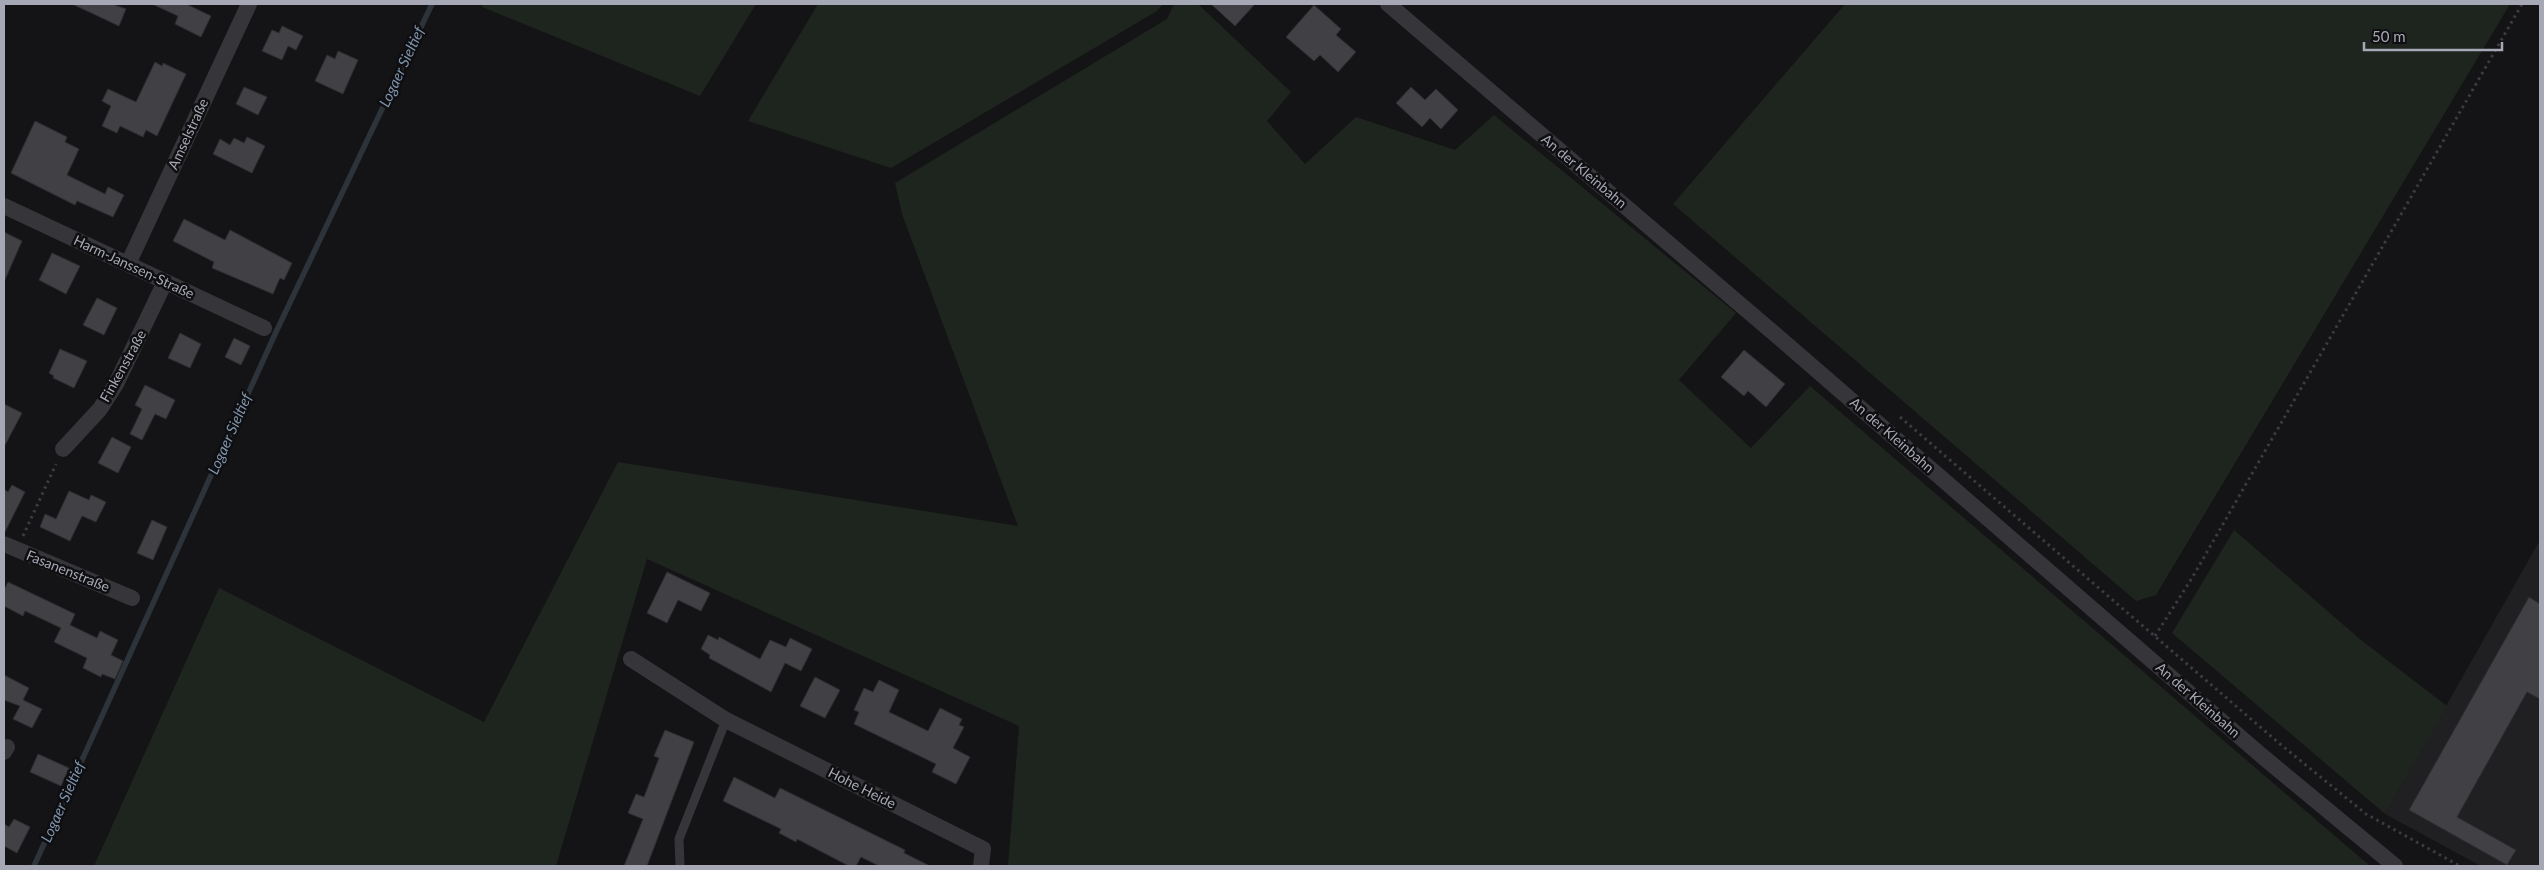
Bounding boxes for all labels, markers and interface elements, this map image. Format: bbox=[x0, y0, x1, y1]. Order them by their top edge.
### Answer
scale bar bbox=[2364, 20, 2502, 52]
water label: Logaer Sieltief bbox=[375, 22, 428, 110]
text: 50 m bbox=[2372, 27, 2406, 45]
street label: Amselstraße bbox=[164, 96, 211, 172]
street label: An der Kleinbahn bbox=[1538, 130, 1630, 211]
street label: Harm-Janssen-Straße bbox=[71, 231, 197, 302]
street label: Finkenstraße bbox=[96, 327, 149, 405]
water label: Logaer Sieltief bbox=[203, 389, 255, 477]
street label: An der Kleinbahn bbox=[1847, 393, 1938, 476]
street label: Fasanenstraße bbox=[24, 546, 112, 595]
street label: An der Kleinbahn bbox=[2153, 658, 2244, 741]
water label: Logaer Sieltief bbox=[36, 757, 88, 845]
street label: Hohe Heide bbox=[826, 763, 899, 812]

